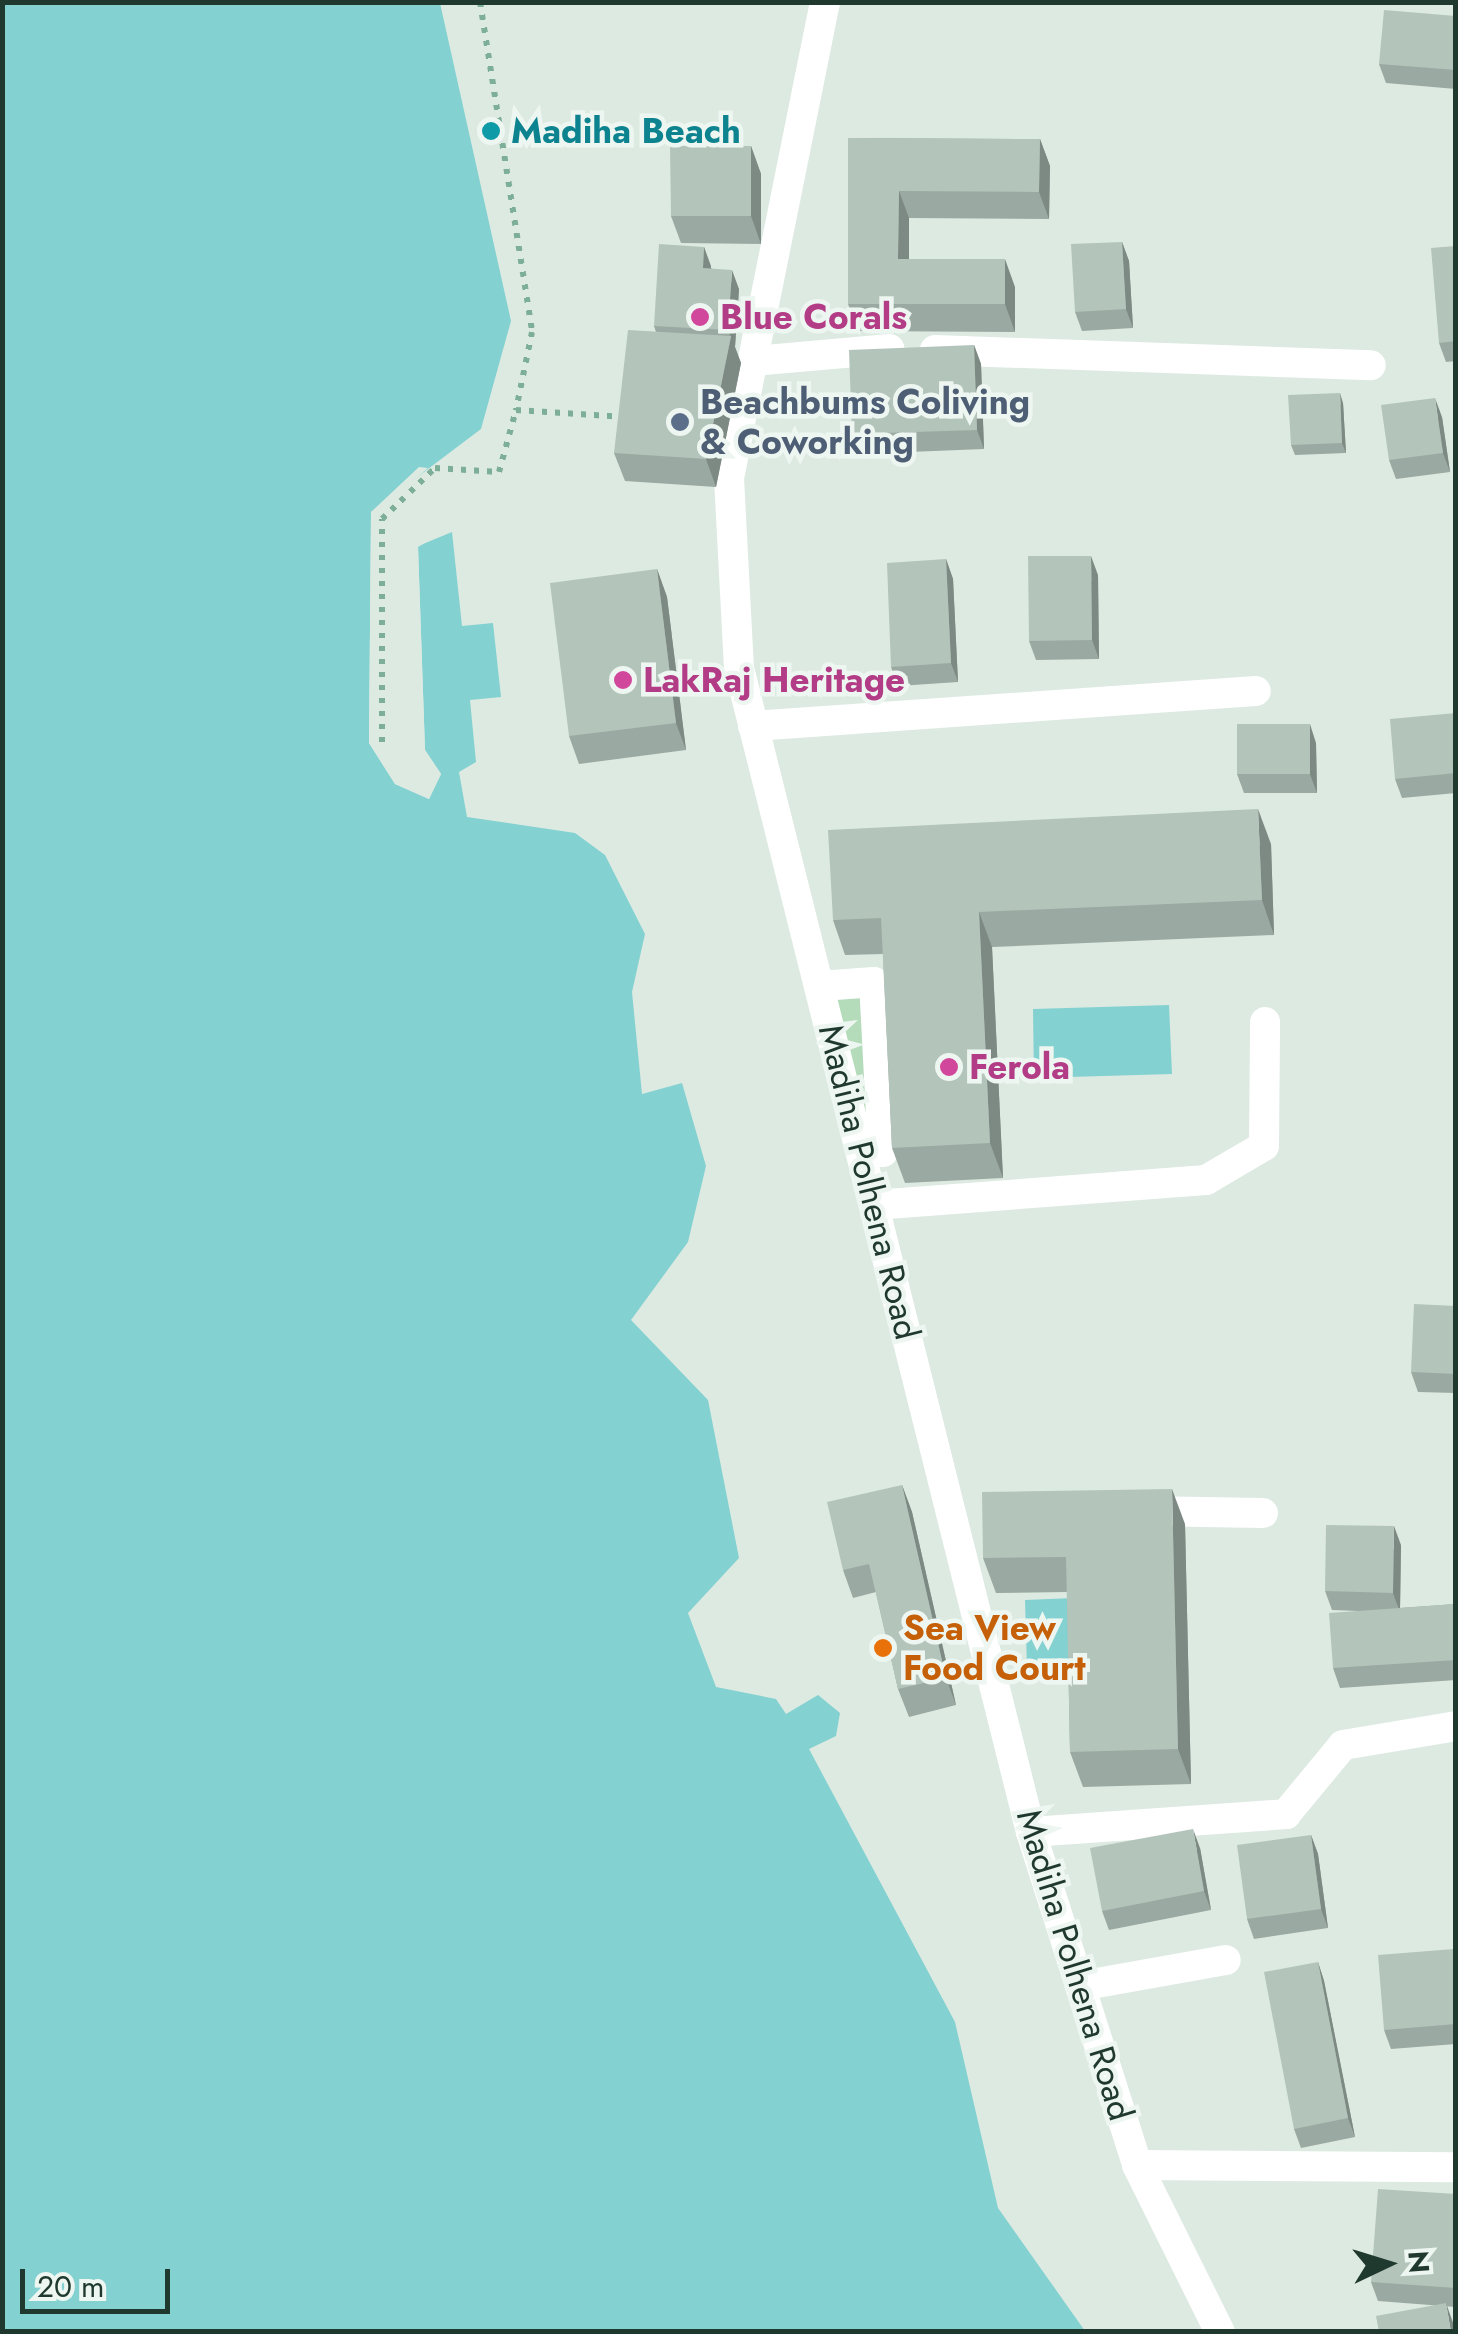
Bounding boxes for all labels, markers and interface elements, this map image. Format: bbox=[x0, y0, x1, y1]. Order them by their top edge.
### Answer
place label: Madiha Beach bbox=[511, 110, 741, 152]
marker: Madiha Beach bbox=[480, 120, 502, 142]
place label: Blue Corals bbox=[720, 296, 907, 338]
marker: Blue Corals bbox=[689, 306, 711, 328]
place label: Beachbums Coliving & Coworking bbox=[700, 381, 1030, 463]
marker: Beachbums Coliving & Coworking bbox=[669, 411, 691, 433]
place label: LakRaj Heritage bbox=[643, 659, 905, 701]
marker: LakRaj Heritage bbox=[612, 669, 634, 691]
street label: Madiha Polhena Road bbox=[810, 1020, 928, 1344]
place label: Ferola bbox=[969, 1046, 1070, 1088]
marker: Ferola bbox=[938, 1056, 960, 1078]
place label: Sea View Food Court bbox=[903, 1607, 1086, 1689]
marker: Sea View Food Court bbox=[872, 1637, 894, 1659]
street label: Madiha Polhena Road bbox=[1008, 1804, 1142, 2126]
north arrow bbox=[1338, 2214, 1438, 2314]
scale bar bbox=[25, 2249, 175, 2311]
text: N bbox=[1397, 2249, 1440, 2274]
text: 20 m bbox=[37, 2265, 104, 2308]

